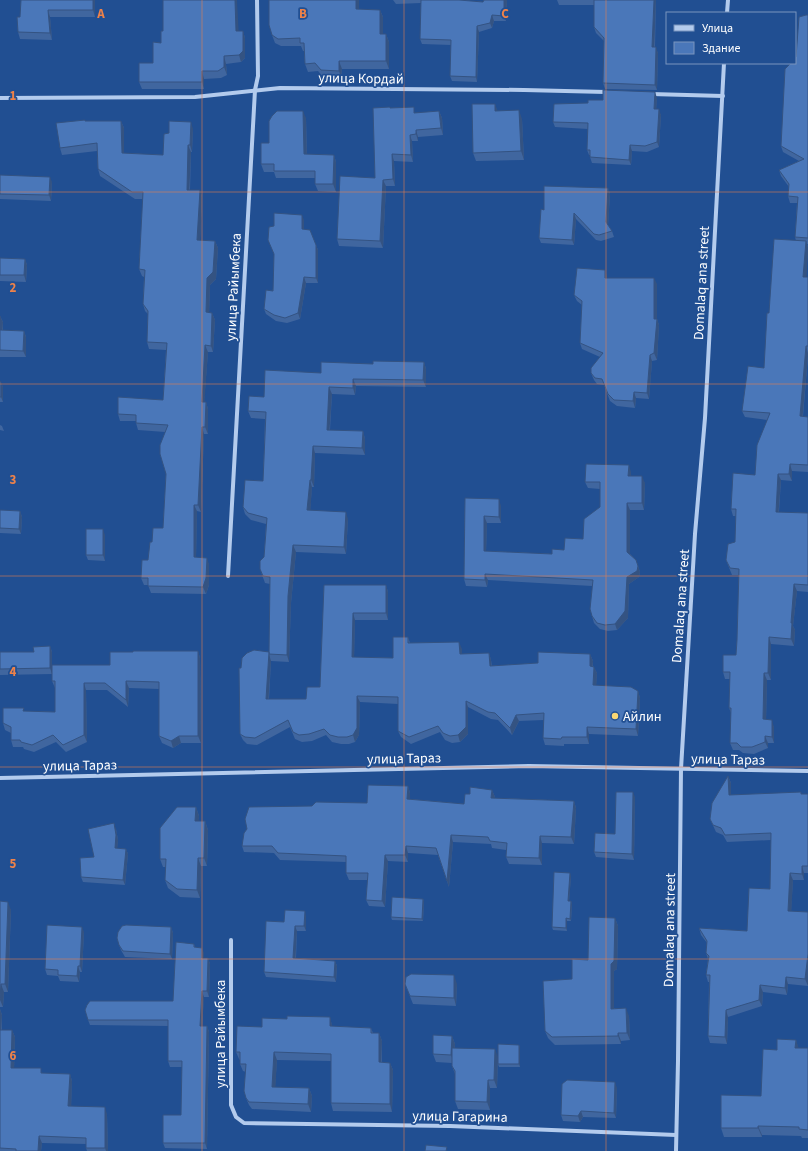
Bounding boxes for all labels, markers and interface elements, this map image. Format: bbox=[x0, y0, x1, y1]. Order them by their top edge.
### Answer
text: A bbox=[96, 5, 105, 23]
text: B bbox=[299, 5, 307, 23]
text: C bbox=[501, 5, 509, 23]
legend bbox=[666, 12, 796, 64]
text: Улица bbox=[702, 20, 733, 37]
text: Здание bbox=[702, 40, 741, 57]
street label: улица Кордай bbox=[318, 68, 404, 90]
text: 1 bbox=[10, 87, 17, 105]
street label: Domalaq ana street bbox=[689, 225, 715, 341]
street label: улица Райымбека bbox=[221, 232, 247, 342]
text: 2 bbox=[10, 279, 17, 297]
text: 3 bbox=[10, 471, 17, 489]
street label: Domalaq ana street bbox=[667, 548, 695, 664]
text: 4 bbox=[10, 663, 17, 681]
place label: Айлин bbox=[623, 707, 662, 727]
marker: Айлин bbox=[610, 711, 620, 721]
street label: улица Тараз bbox=[367, 748, 441, 770]
street label: улица Тараз bbox=[691, 749, 765, 771]
street label: улица Тараз bbox=[43, 755, 117, 777]
text: 5 bbox=[10, 855, 17, 873]
street label: Domalaq ana street bbox=[659, 873, 681, 987]
street label: улица Райымбека bbox=[211, 980, 231, 1088]
text: 6 bbox=[10, 1047, 17, 1065]
street label: улица Гагарина bbox=[412, 1106, 508, 1128]

